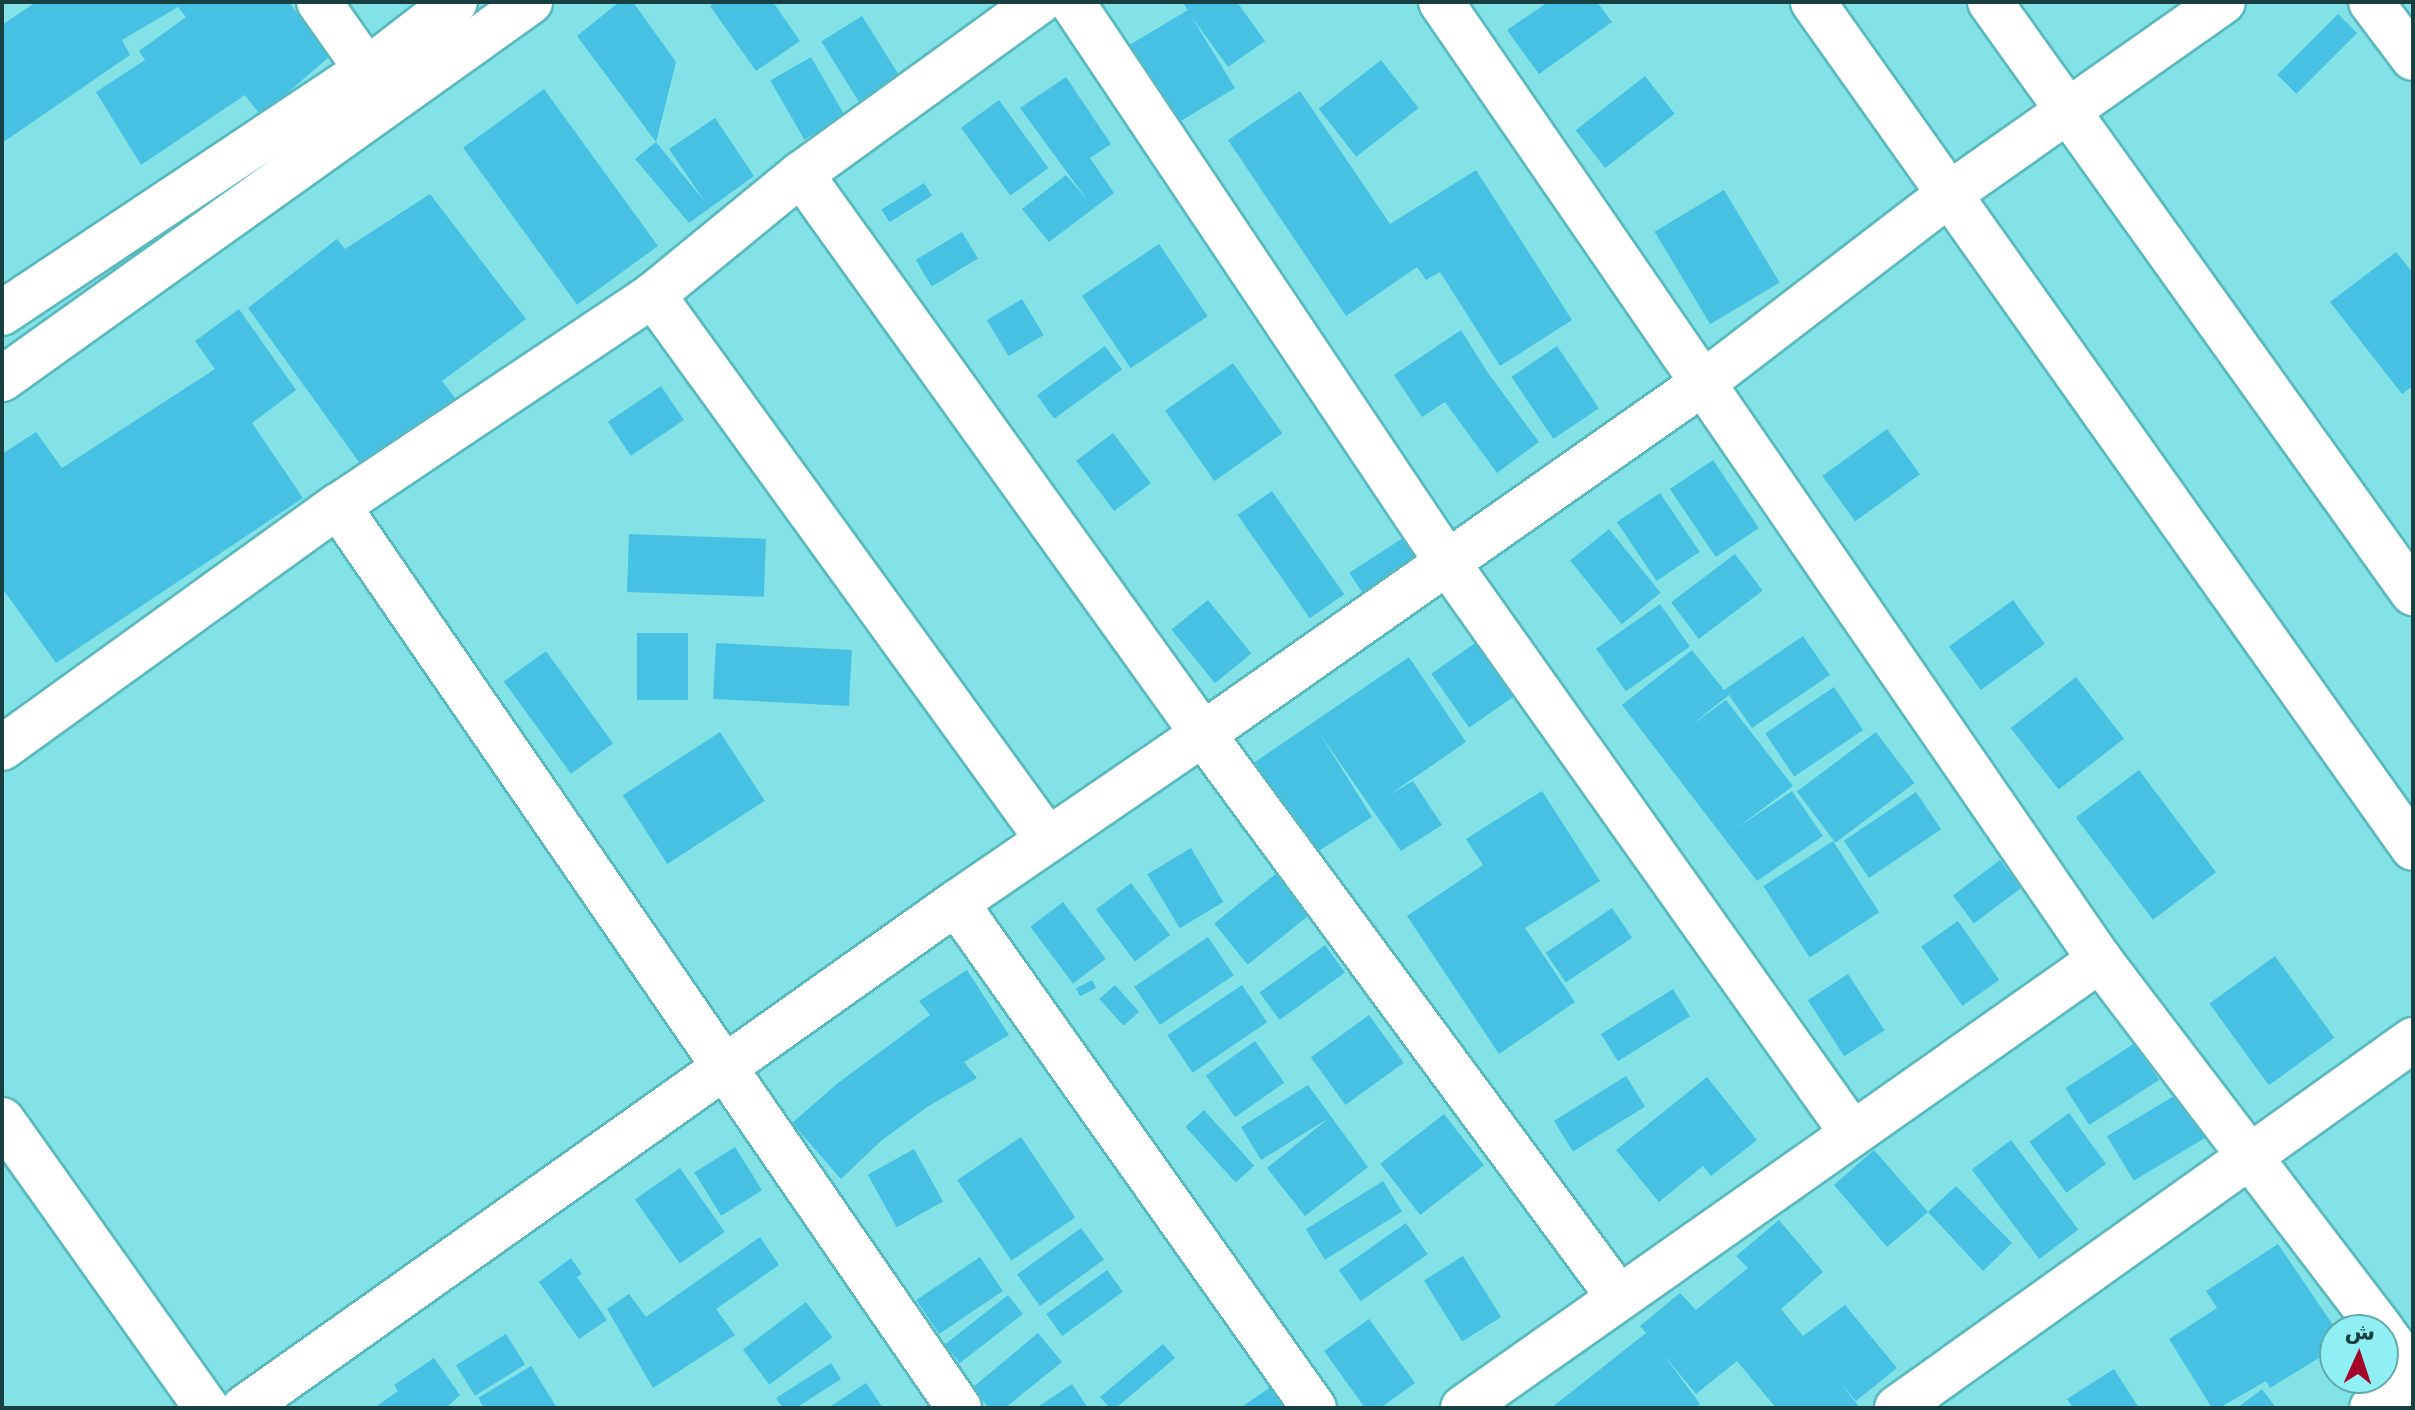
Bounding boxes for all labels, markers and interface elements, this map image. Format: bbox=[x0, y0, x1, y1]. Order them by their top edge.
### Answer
north arrow bbox=[2319, 1314, 2399, 1394]
text: ش bbox=[2344, 1318, 2376, 1345]

